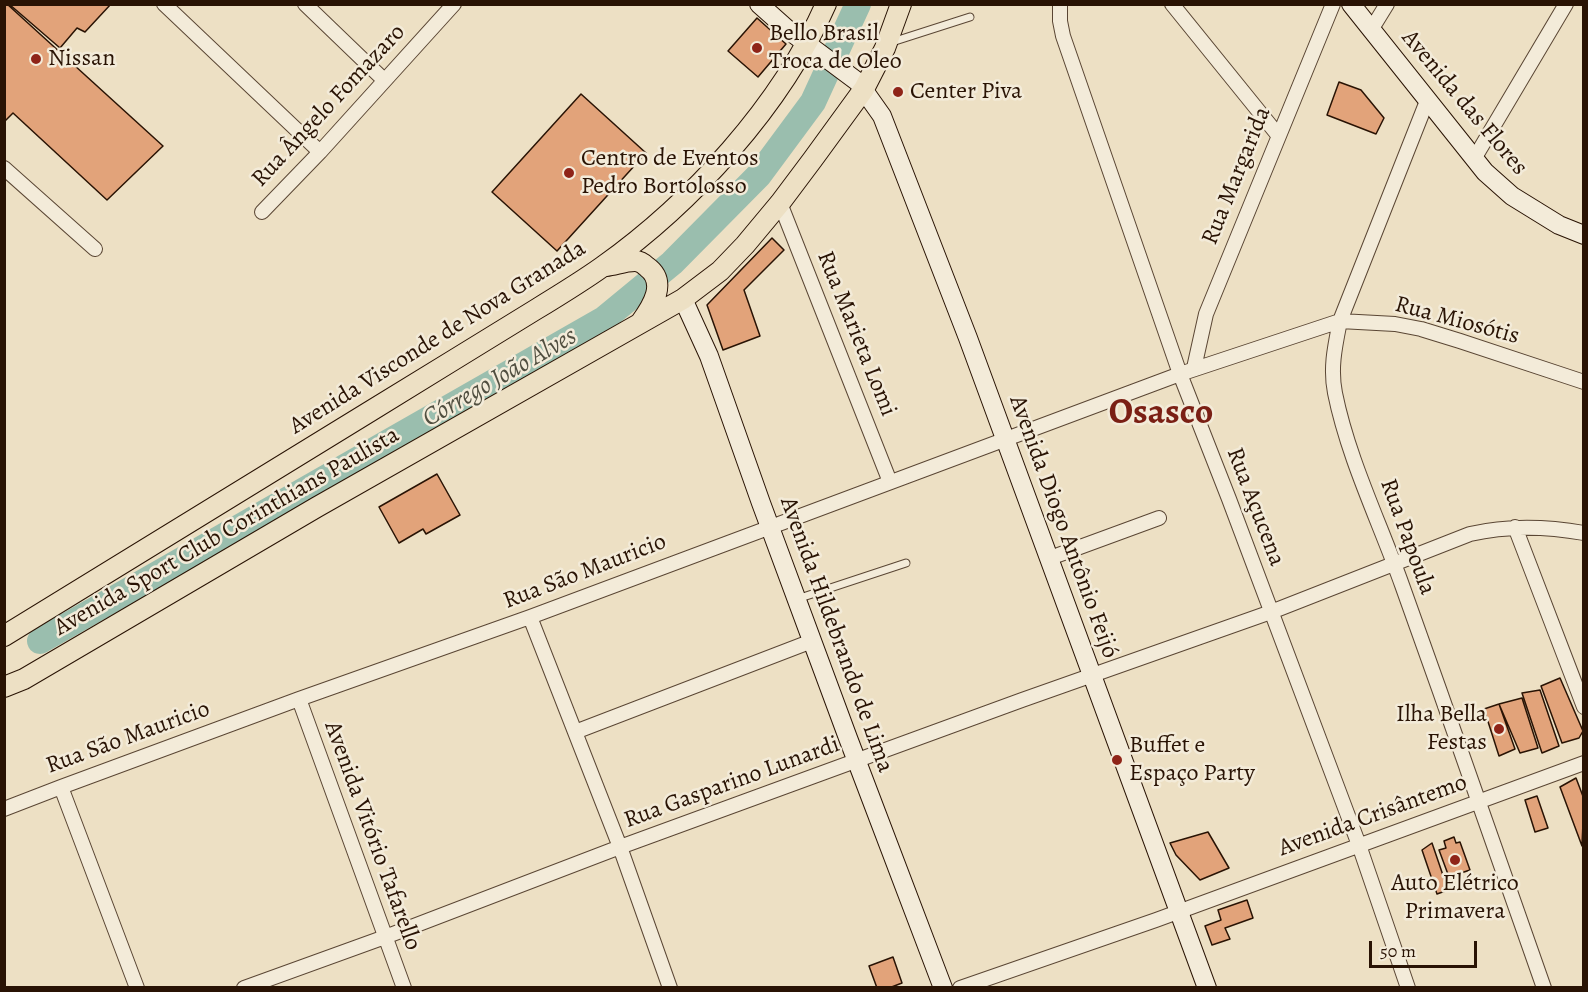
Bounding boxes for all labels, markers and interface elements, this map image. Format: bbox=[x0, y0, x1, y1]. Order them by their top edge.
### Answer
street label: Rua Ângelo Fomazaro bbox=[246, 19, 412, 193]
place label: Bello Brasil Troca de Oleo bbox=[769, 20, 902, 76]
street label: Avenida das Flores bbox=[1395, 24, 1533, 182]
marker: Bello Brasil Troca de Oleo bbox=[750, 41, 764, 55]
place label: Nissan bbox=[48, 45, 115, 73]
marker: Nissan bbox=[29, 52, 43, 66]
place label: Center Piva bbox=[910, 78, 1022, 106]
marker: Center Piva bbox=[891, 85, 905, 99]
street label: Rua Margarida bbox=[1196, 103, 1278, 249]
place label: Centro de Eventos Pedro Bortolosso bbox=[581, 145, 759, 201]
marker: Centro de Eventos Pedro Bortolosso bbox=[562, 166, 576, 180]
street label: Avenida Visconde de Nova Granada bbox=[285, 235, 591, 441]
street label: Rua Marieta Lomi bbox=[810, 247, 902, 421]
street label: Rua Miosótis bbox=[1392, 291, 1522, 351]
water label: Córrego João Alves bbox=[417, 321, 583, 435]
street label: Avenida Diogo Antônio Feijó bbox=[1002, 392, 1124, 662]
district label: Osasco bbox=[1109, 392, 1213, 436]
street label: Avenida Sport Club Corinthians Paulista bbox=[49, 421, 405, 643]
street label: Rua Açucena bbox=[1219, 444, 1291, 570]
street label: Rua Papoula bbox=[1373, 475, 1441, 599]
street label: Avenida Hildebrando de Lima bbox=[773, 493, 899, 777]
street label: Rua São Mauricio bbox=[500, 528, 670, 616]
street label: Rua São Mauricio bbox=[42, 695, 214, 781]
place label: Ilha Bella Festas bbox=[1396, 701, 1487, 757]
street label: Avenida Vitório Tafarello bbox=[317, 718, 427, 954]
marker: Ilha Bella Festas bbox=[1492, 722, 1506, 736]
street label: Rua Gasparino Lunardi bbox=[620, 731, 844, 835]
place label: Buffet e Espaço Party bbox=[1129, 732, 1255, 788]
marker: Buffet e Espaço Party bbox=[1110, 753, 1124, 767]
street label: Avenida Crisântemo bbox=[1275, 769, 1471, 863]
marker: Auto Elétrico Primavera bbox=[1448, 853, 1462, 867]
place label: Auto Elétrico Primavera bbox=[1391, 870, 1519, 926]
scale bar bbox=[1372, 929, 1480, 967]
text: 50 m bbox=[1380, 939, 1416, 963]

